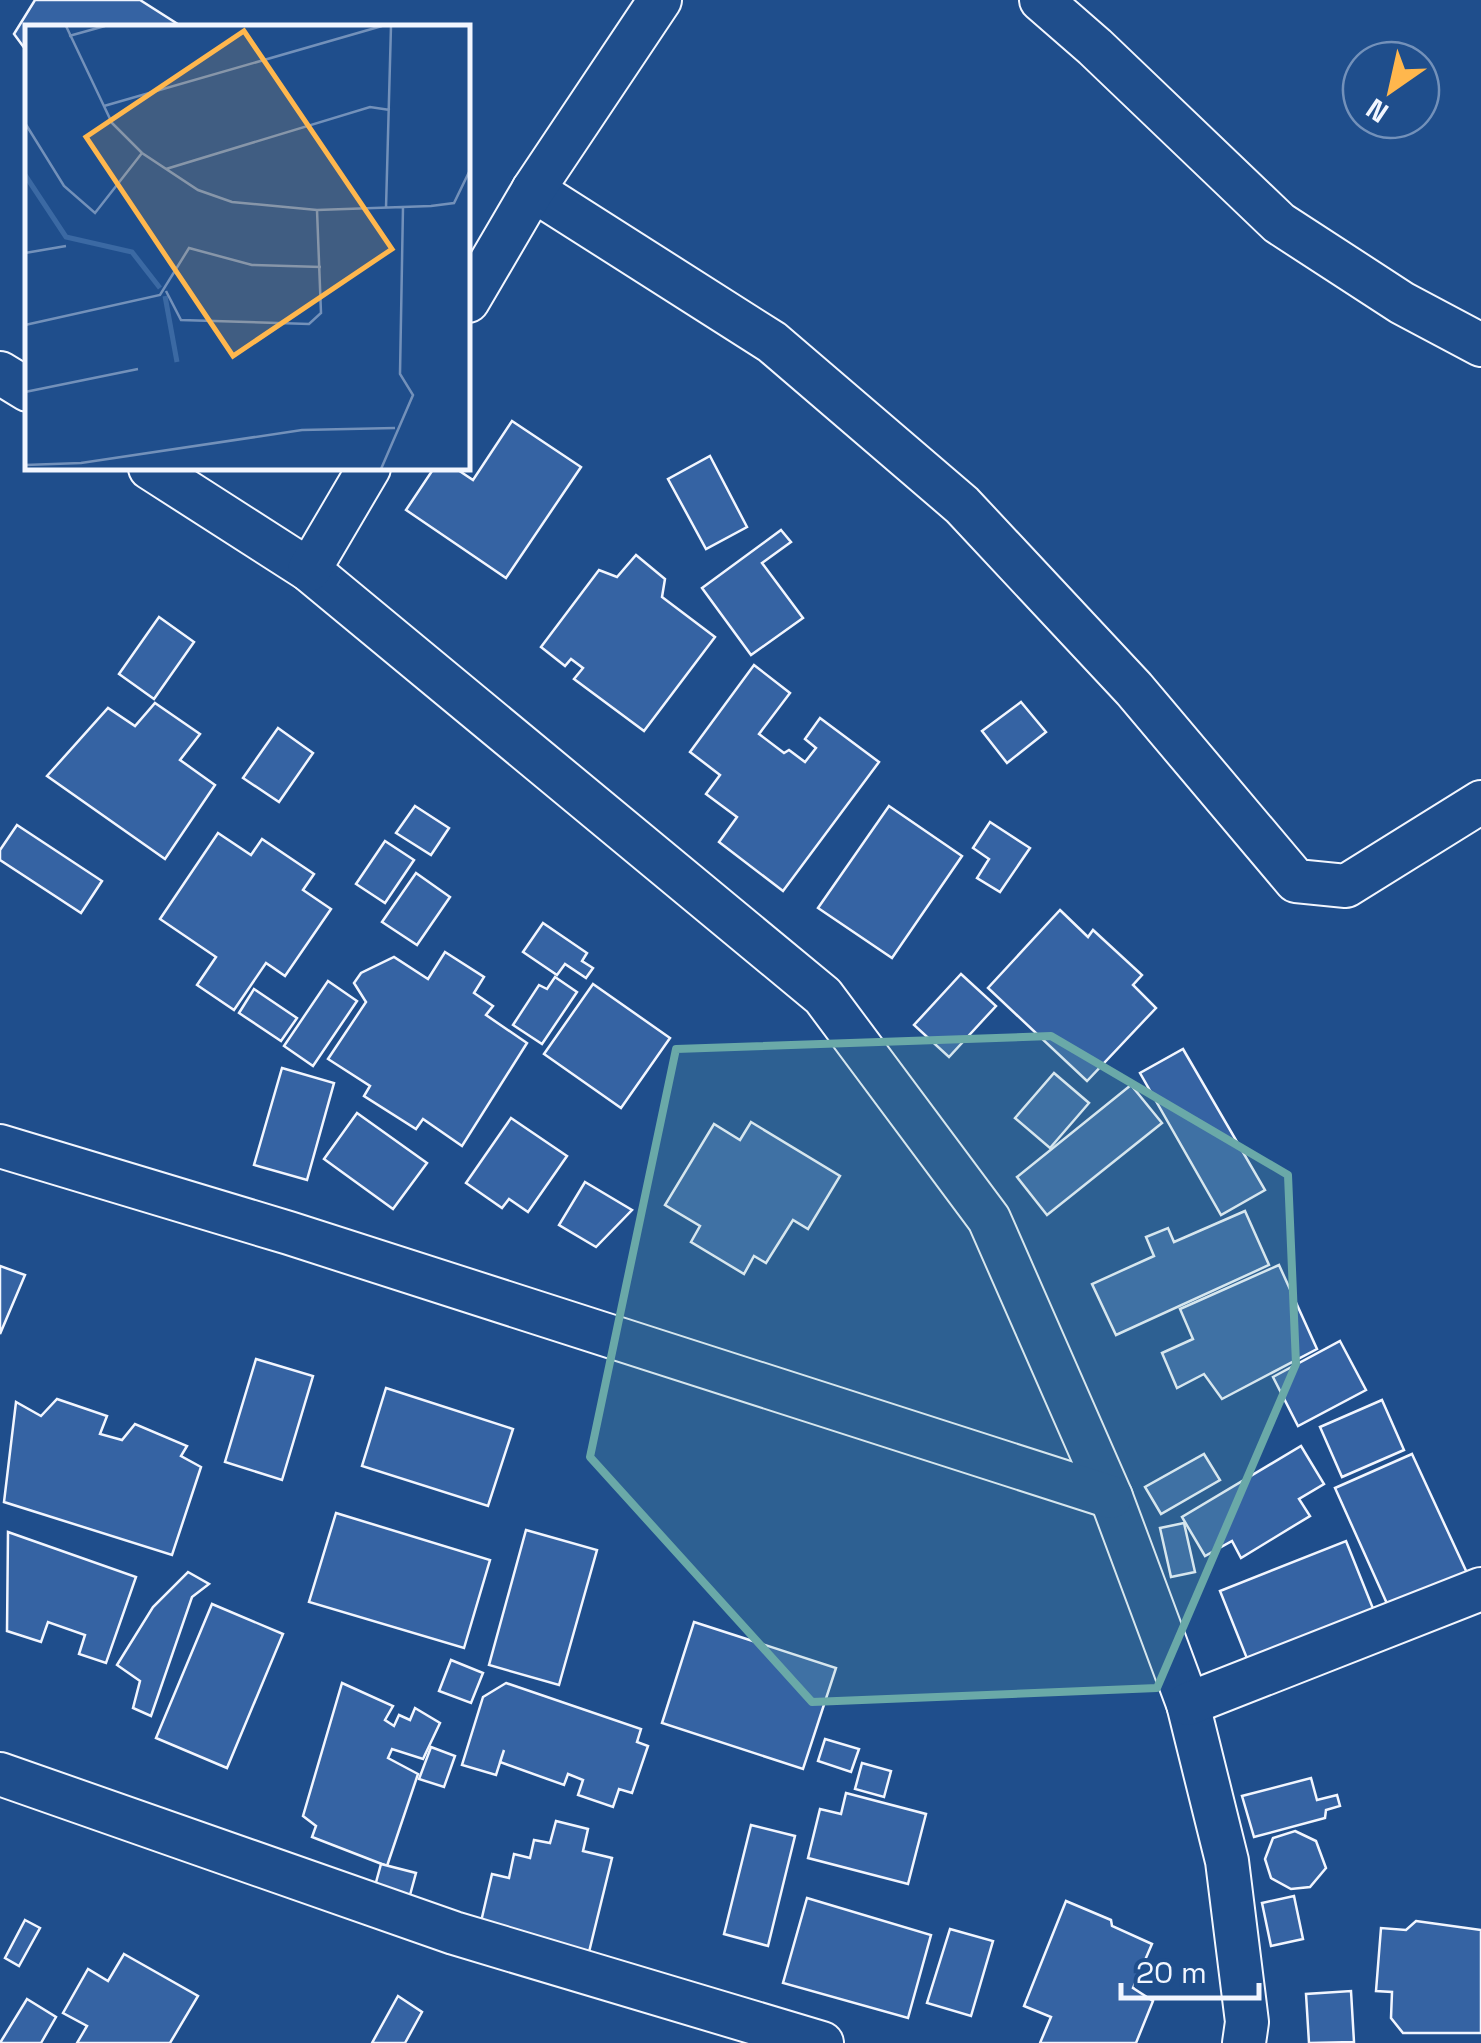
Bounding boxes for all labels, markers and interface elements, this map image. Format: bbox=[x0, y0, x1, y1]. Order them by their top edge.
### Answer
inset map bbox=[25, 25, 470, 470]
north arrow bbox=[1341, 40, 1441, 140]
text: N bbox=[1359, 91, 1395, 131]
scale bar bbox=[1121, 1938, 1258, 2000]
text: 20 m bbox=[1136, 1953, 1207, 1992]

